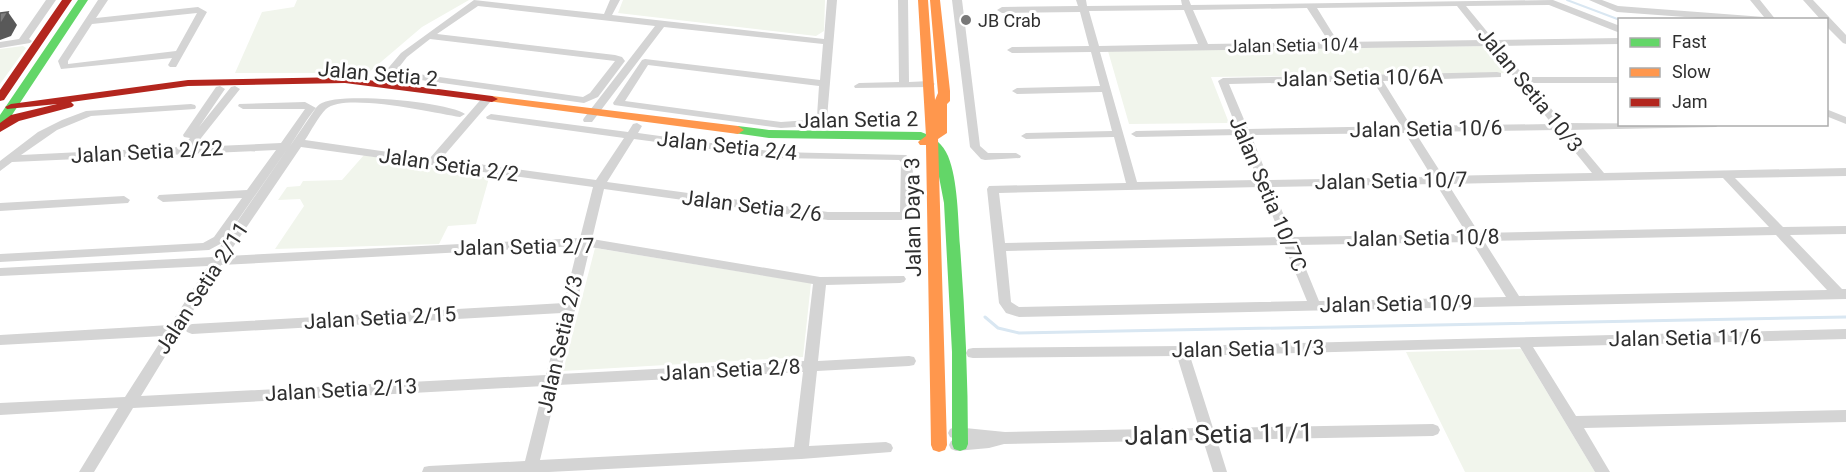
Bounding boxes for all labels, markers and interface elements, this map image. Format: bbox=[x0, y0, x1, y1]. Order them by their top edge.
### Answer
place label: JB Crab bbox=[978, 10, 1041, 31]
marker: JB Crab bbox=[959, 13, 973, 27]
legend bbox=[1618, 18, 1828, 126]
street label: Jalan Setia 10/3 bbox=[1473, 23, 1587, 157]
text: Fast bbox=[1672, 31, 1707, 52]
street label: Jalan Setia 10/4 bbox=[1227, 33, 1359, 57]
street label: Jalan Setia 2 bbox=[317, 57, 439, 91]
text: Slow bbox=[1672, 61, 1711, 82]
street label: Jalan Setia 10/6A bbox=[1277, 65, 1444, 91]
text: Jam bbox=[1672, 91, 1708, 112]
street label: Jalan Setia 2 bbox=[798, 107, 919, 133]
street label: Jalan Setia 10/7C bbox=[1224, 113, 1312, 275]
street label: Jalan Setia 10/6 bbox=[1349, 116, 1503, 142]
street label: Jalan Setia 2/4 bbox=[656, 127, 798, 165]
street label: Jalan Setia 2/22 bbox=[70, 136, 224, 168]
street label: Jalan Setia 2/2 bbox=[378, 143, 521, 187]
street label: Jalan Daya 3 bbox=[900, 157, 926, 277]
street label: Jalan Setia 10/7 bbox=[1314, 168, 1468, 194]
street label: Jalan Setia 2/6 bbox=[681, 186, 823, 226]
street label: Jalan Setia 2/11 bbox=[150, 217, 254, 359]
street label: Jalan Setia 10/8 bbox=[1346, 225, 1500, 251]
street label: Jalan Setia 2/7 bbox=[453, 234, 595, 260]
street label: Jalan Setia 2/3 bbox=[532, 273, 588, 415]
street label: Jalan Setia 10/9 bbox=[1319, 291, 1473, 317]
street label: Jalan Setia 2/15 bbox=[303, 302, 457, 334]
street label: Jalan Setia 11/6 bbox=[1608, 325, 1762, 351]
street label: Jalan Setia 11/3 bbox=[1171, 336, 1325, 362]
street label: Jalan Setia 2/8 bbox=[659, 354, 801, 386]
street label: Jalan Setia 2/13 bbox=[264, 374, 418, 406]
street label: Jalan Setia 11/1 bbox=[1124, 417, 1314, 451]

